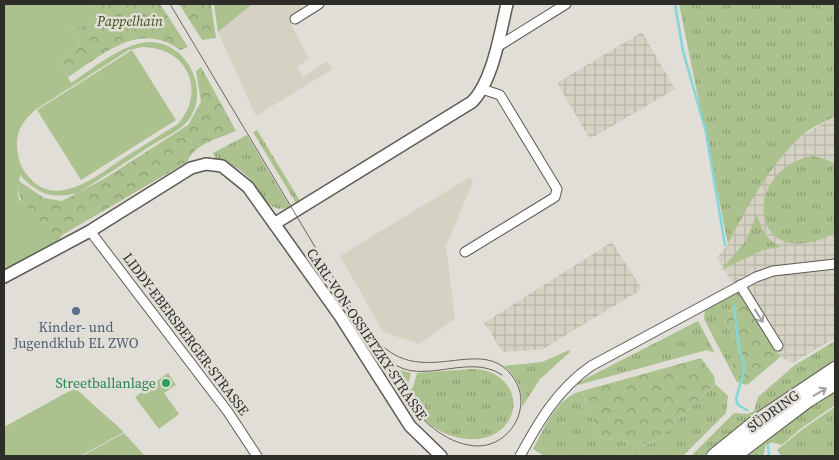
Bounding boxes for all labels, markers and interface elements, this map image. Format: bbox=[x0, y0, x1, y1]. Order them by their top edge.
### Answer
park label: Pappelhain bbox=[96, 11, 163, 31]
street label: CARL-VON-OSSIETZKY-STRASSE bbox=[302, 244, 432, 424]
street label: LIDDY-EBERSBERGER-STRASSE bbox=[118, 249, 254, 419]
marker: Kinder- und Jugendklub EL ZWO bbox=[70, 305, 82, 317]
one-way arrow bbox=[755, 308, 765, 322]
place label: Kinder- und Jugendklub EL ZWO bbox=[12, 317, 139, 353]
place label: Streetballanlage bbox=[56, 373, 156, 393]
marker: Streetballanlage bbox=[160, 377, 172, 389]
street label: SÜDRING bbox=[743, 385, 804, 437]
one-way arrow bbox=[812, 387, 826, 397]

